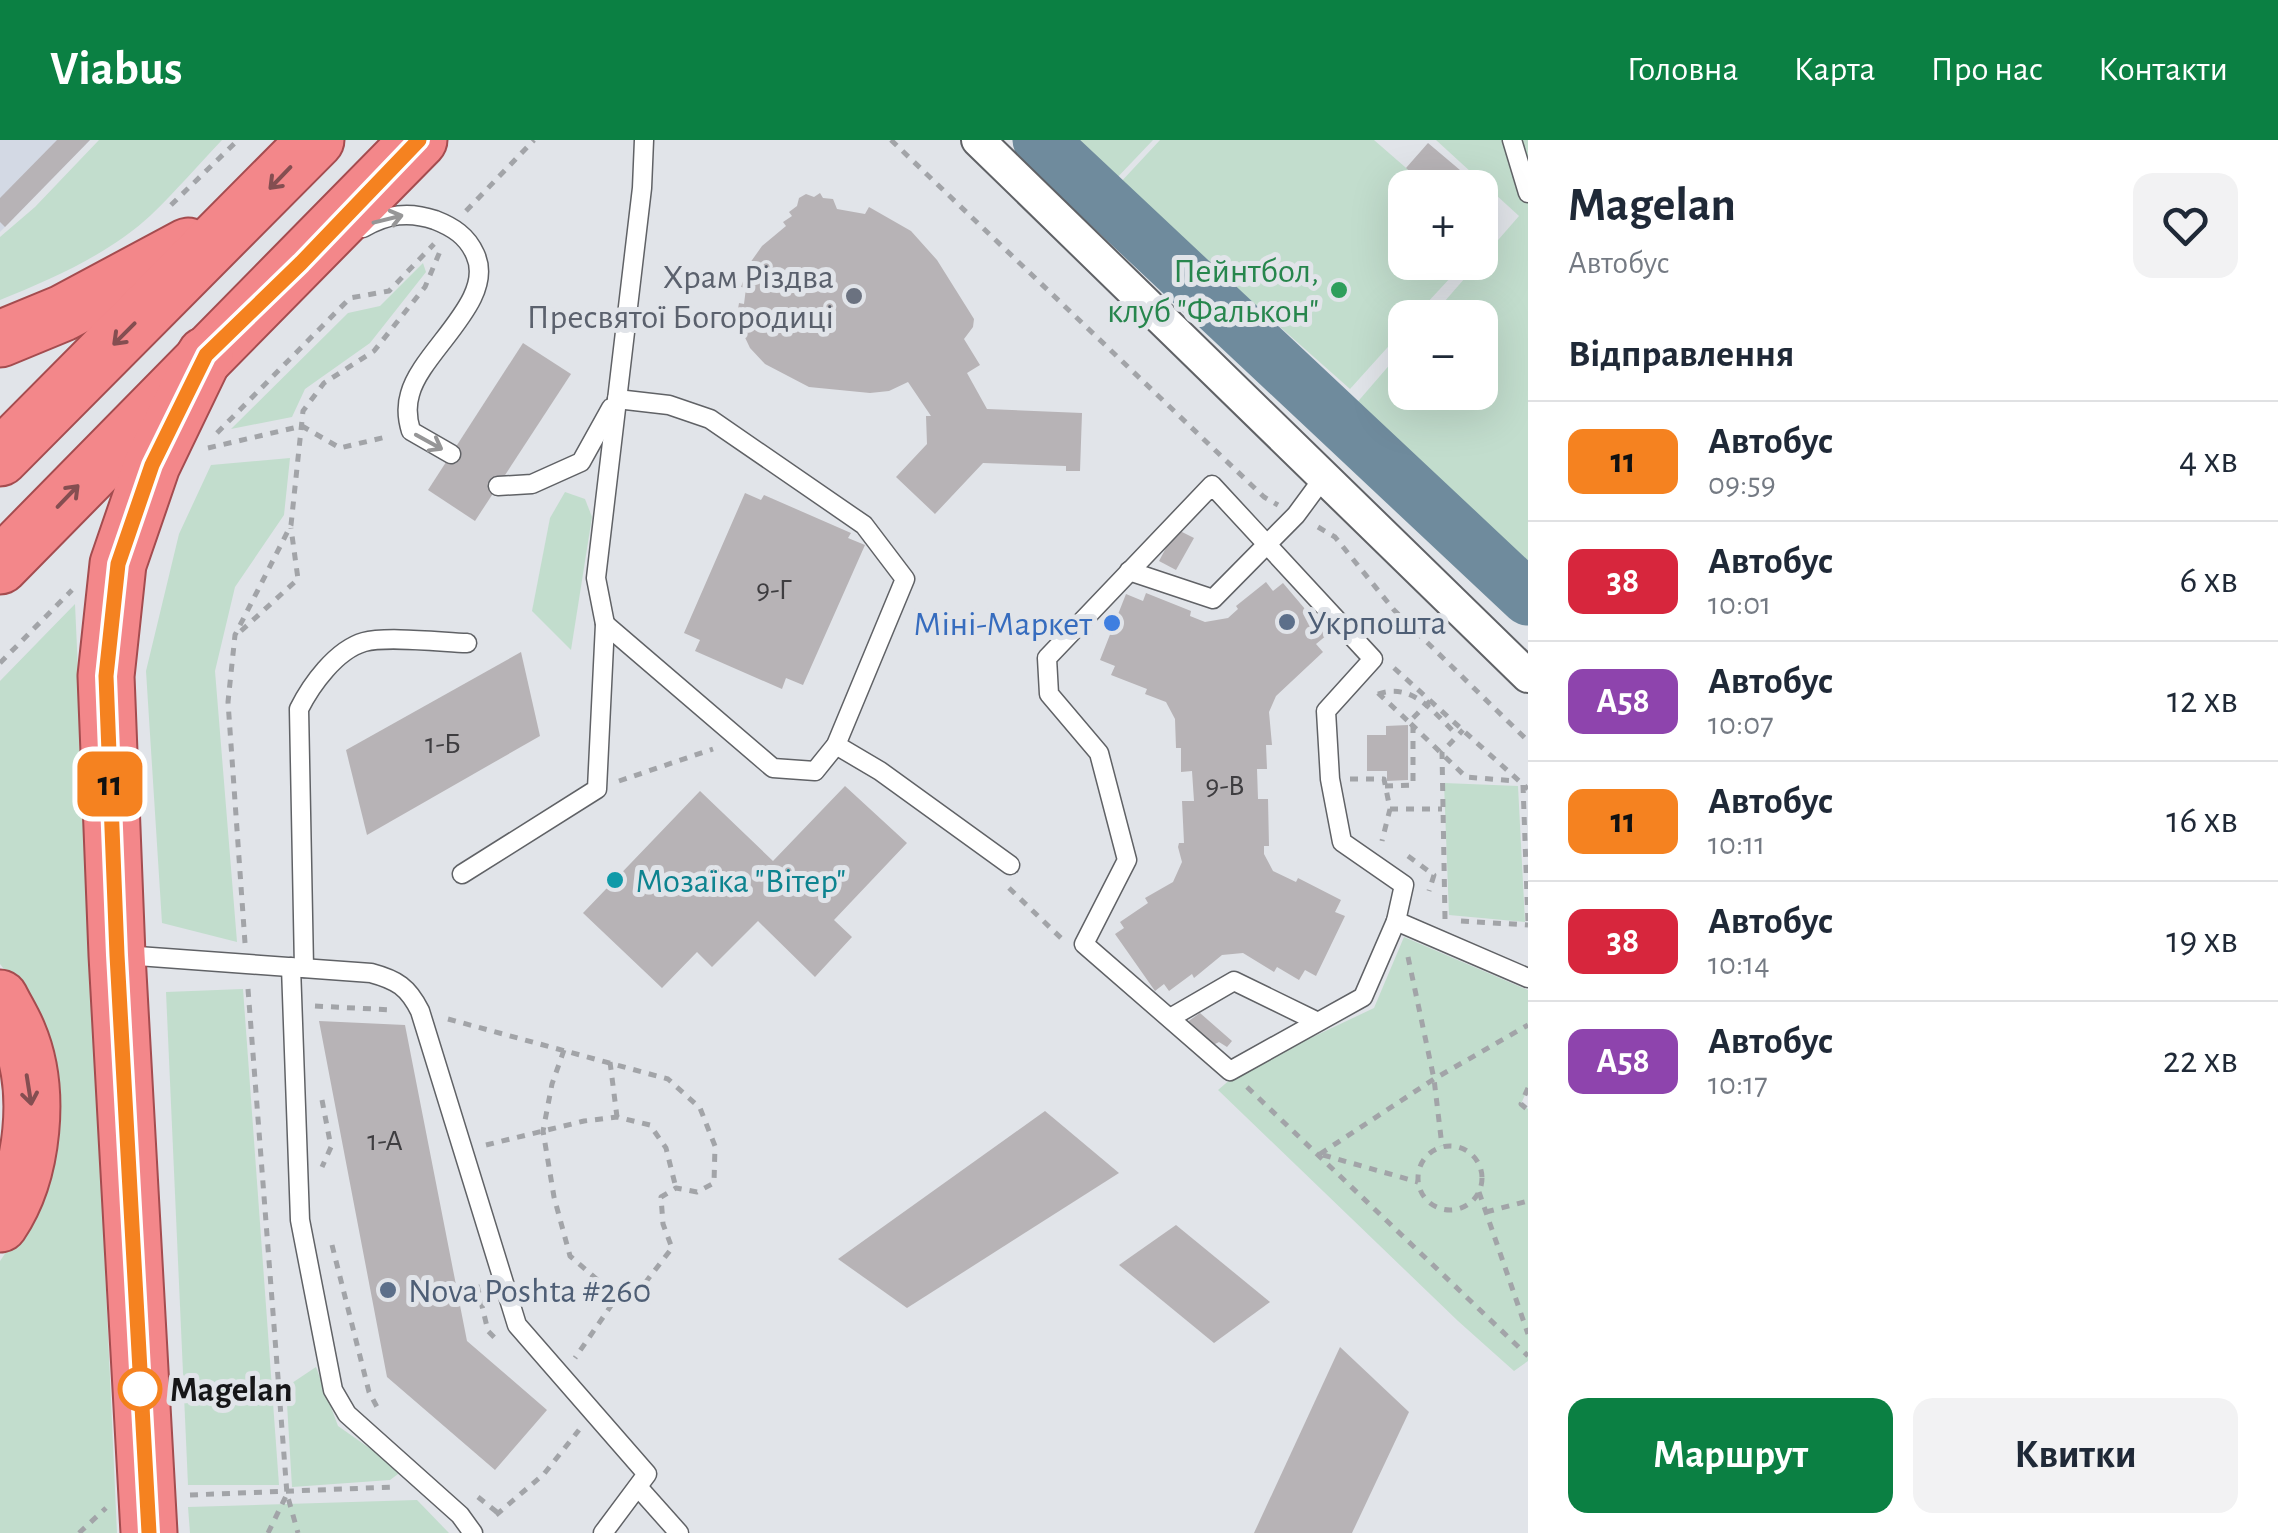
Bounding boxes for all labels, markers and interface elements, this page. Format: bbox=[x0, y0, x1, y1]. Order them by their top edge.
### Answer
text: Viabus bbox=[50, 46, 182, 94]
text: Головна bbox=[1627, 52, 1739, 87]
text: Карта bbox=[1794, 52, 1876, 87]
text: Про нас bbox=[1931, 52, 2043, 87]
text: Контакти bbox=[2098, 52, 2228, 87]
one-way arrow bbox=[268, 165, 292, 189]
map controls bbox=[1388, 170, 1498, 410]
button: + bbox=[1388, 170, 1498, 280]
button: heart bbox=[2133, 173, 2238, 278]
text: Magelan bbox=[1568, 182, 1736, 230]
one-way arrow bbox=[371, 209, 403, 227]
text: Автобус bbox=[1568, 247, 1670, 279]
place label: Пейнтбол, клуб "Фалькон" bbox=[1107, 254, 1319, 329]
place label: Храм Різдва Пресвятої Богородиці bbox=[526, 260, 834, 335]
marker: Пейнтбол, клуб "Фалькон" bbox=[1328, 279, 1350, 301]
marker: Храм Різдва Пресвятої Богородиці bbox=[843, 285, 865, 307]
button: − bbox=[1388, 300, 1498, 410]
one-way arrow bbox=[113, 322, 137, 346]
text: Відправлення bbox=[1568, 336, 1794, 374]
text: Автобус bbox=[1708, 423, 1833, 461]
one-way arrow bbox=[414, 432, 443, 452]
text: 4 хв bbox=[2179, 442, 2238, 480]
text: 11 bbox=[1610, 444, 1636, 479]
text: 09:59 bbox=[1708, 468, 1776, 500]
one-way arrow bbox=[56, 485, 80, 509]
text: Автобус bbox=[1708, 543, 1833, 581]
text: 6 хв bbox=[2179, 562, 2238, 600]
text: 38 bbox=[1607, 564, 1639, 599]
house number: 9-Г bbox=[756, 575, 792, 605]
text: 10:01 bbox=[1708, 588, 1771, 620]
place label: Укрпошта bbox=[1307, 606, 1446, 641]
place label: Міні-Маркет bbox=[913, 607, 1092, 642]
marker: Укрпошта bbox=[1276, 611, 1298, 633]
marker: Міні-Маркет bbox=[1101, 612, 1123, 634]
text: Автобус bbox=[1708, 663, 1833, 701]
text: 12 хв bbox=[2167, 682, 2238, 720]
text: А58 bbox=[1596, 684, 1650, 719]
text: 10:07 bbox=[1708, 708, 1773, 740]
house number: 1-Б bbox=[425, 729, 461, 759]
line badge: 11 bbox=[65, 752, 155, 816]
text: 11 bbox=[97, 767, 123, 802]
house number: 9-В bbox=[1205, 771, 1245, 801]
text: Автобус bbox=[1708, 783, 1833, 821]
text: 16 хв bbox=[2166, 802, 2238, 840]
text: 11 bbox=[1610, 804, 1636, 839]
text: 10:11 bbox=[1708, 828, 1765, 860]
place label: Мозаїка "Вітер" bbox=[635, 864, 846, 899]
marker: Мозаїка "Вітер" bbox=[604, 869, 626, 891]
text: Автобус bbox=[1708, 903, 1833, 941]
text: 19 хв bbox=[2166, 922, 2238, 960]
text: 38 bbox=[1607, 924, 1639, 959]
text: 10:14 bbox=[1708, 948, 1770, 980]
text: Автобус bbox=[1708, 1023, 1833, 1061]
text: 22 хв bbox=[2163, 1042, 2238, 1080]
text: А58 bbox=[1596, 1044, 1650, 1079]
text: 10:17 bbox=[1708, 1068, 1768, 1100]
one-way arrow bbox=[21, 1073, 39, 1106]
house number: 1-А bbox=[367, 1126, 403, 1156]
place label: Nova Poshta #260 bbox=[408, 1274, 651, 1309]
marker: Nova Poshta #260 bbox=[377, 1279, 399, 1301]
marker: Magelan bbox=[119, 1368, 161, 1410]
place label: Magelan bbox=[170, 1373, 292, 1408]
button: Маршрут bbox=[1568, 1398, 1893, 1513]
button: Квитки bbox=[1913, 1398, 2238, 1513]

